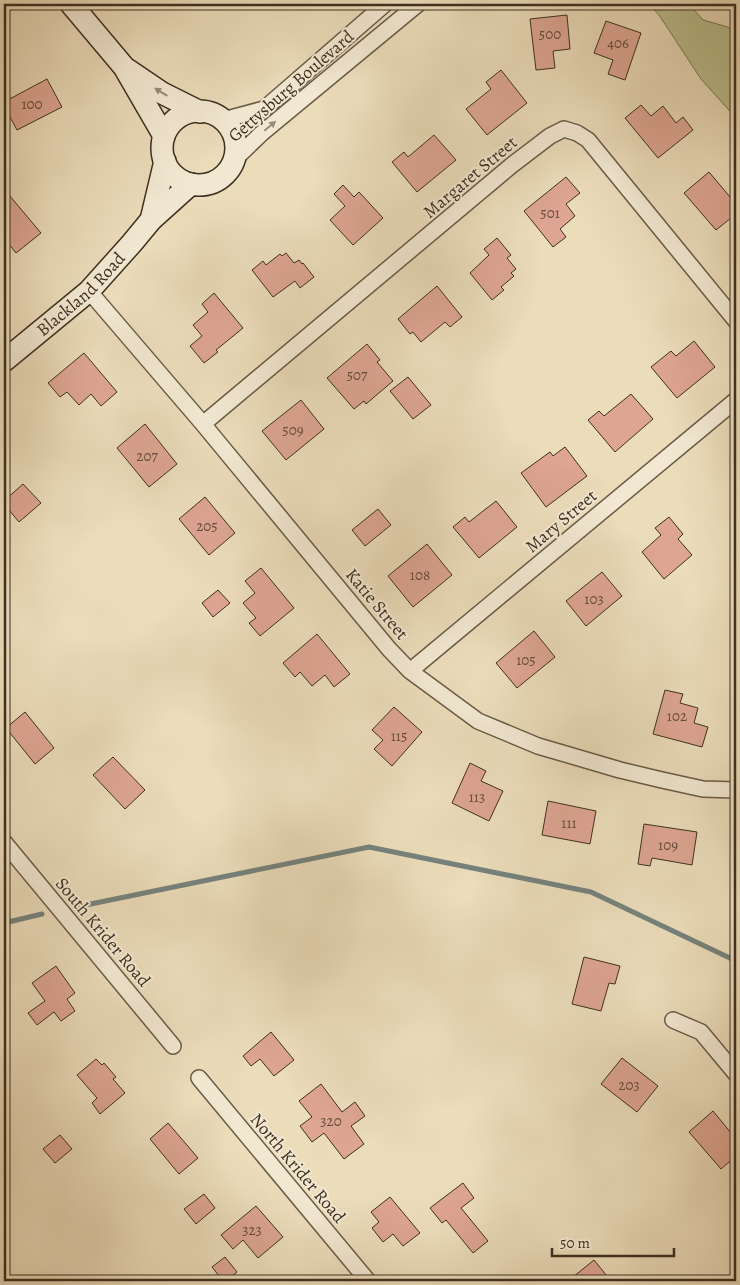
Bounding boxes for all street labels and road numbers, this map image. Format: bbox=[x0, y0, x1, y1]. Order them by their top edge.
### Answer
street label: Gettysburg Boulevard bbox=[223, 24, 359, 147]
street label: Margaret Street bbox=[418, 130, 522, 223]
street label: Blackland Road bbox=[31, 246, 131, 342]
street label: Mary Street bbox=[520, 484, 602, 558]
street label: Katie Street bbox=[340, 563, 414, 645]
street label: South Krider Road bbox=[50, 872, 156, 992]
street label: North Krider Road bbox=[245, 1108, 351, 1228]

